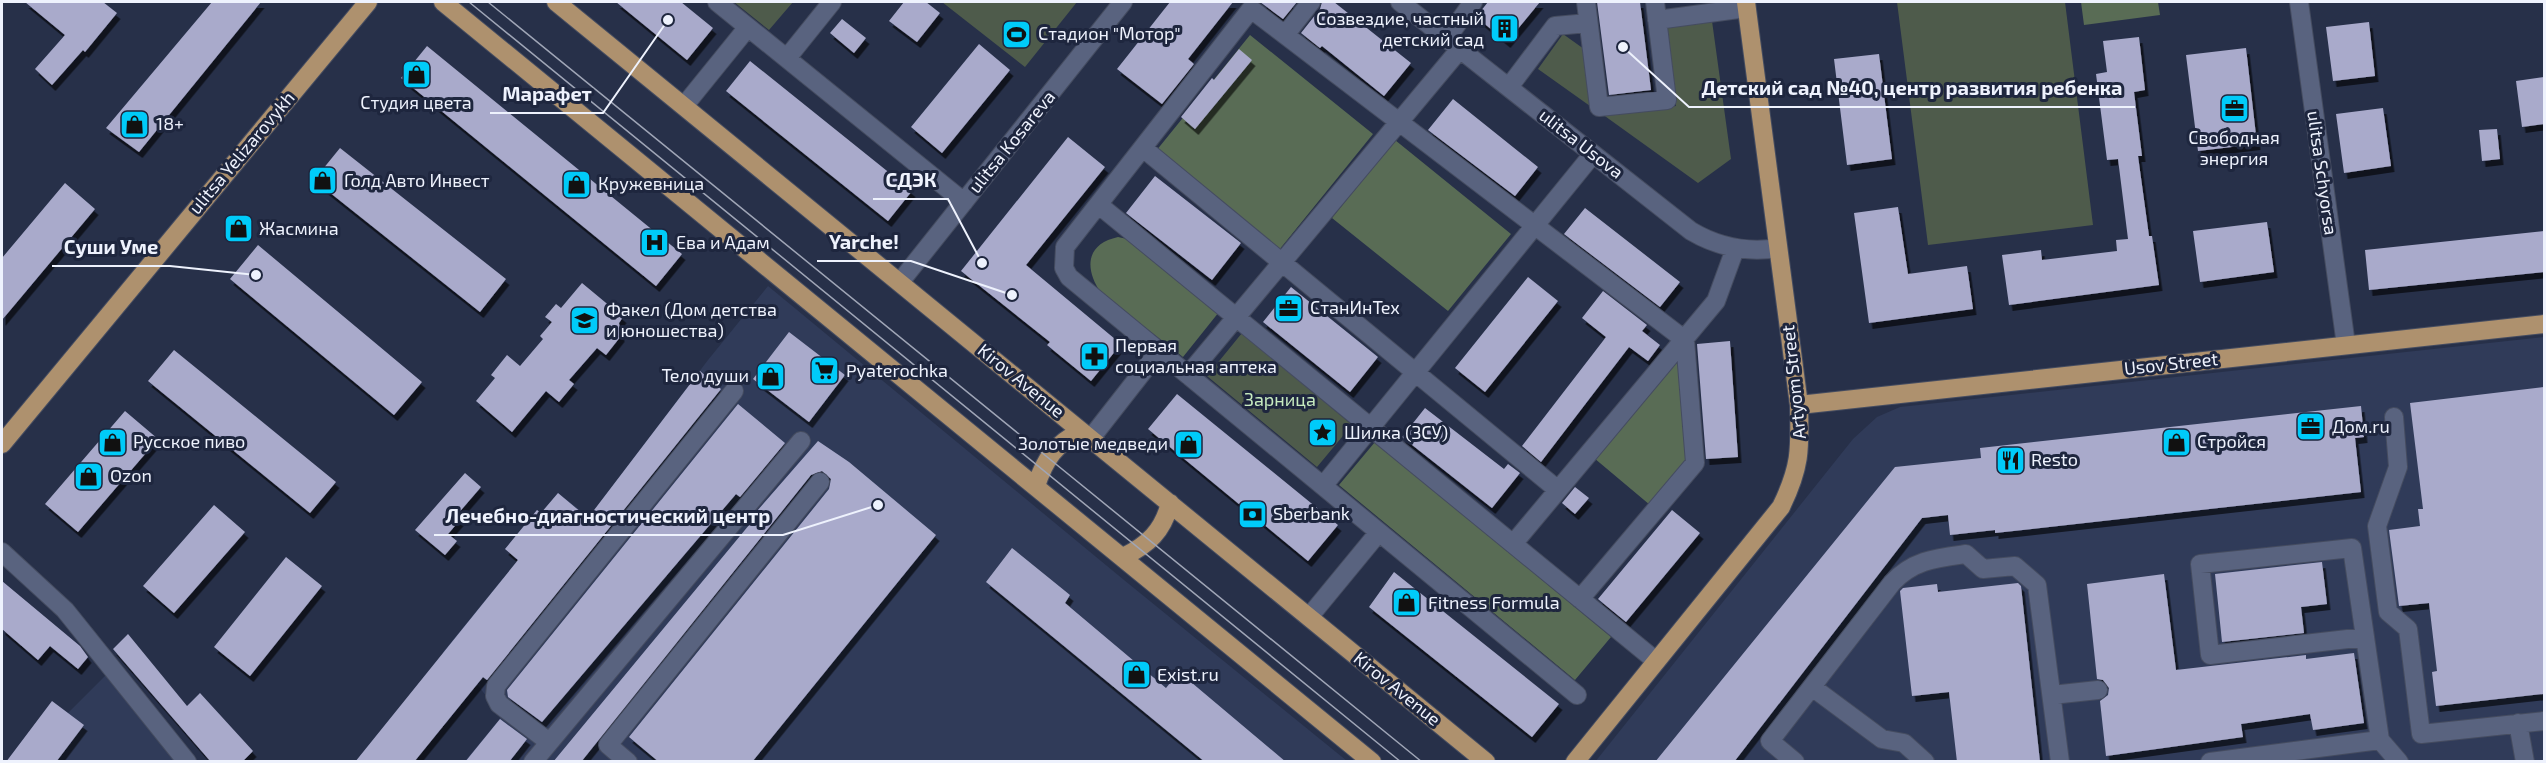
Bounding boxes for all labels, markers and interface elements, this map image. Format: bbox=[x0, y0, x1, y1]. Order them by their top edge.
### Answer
place label: Созвездие, частный детский сад bbox=[1316, 7, 1484, 50]
building icon: Созвездие, частный детский сад bbox=[1489, 13, 1521, 45]
sports icon: Стадион "Мотор" bbox=[1001, 18, 1033, 50]
place label: Стадион "Мотор" bbox=[1038, 22, 1181, 44]
shop icon: Студия цвета bbox=[400, 58, 432, 90]
callout: Детский сад №40, центр развития ребенка bbox=[1689, 69, 2135, 107]
callout: Марафет bbox=[490, 75, 603, 113]
text: Детский сад №40, центр развития ребенка bbox=[1701, 75, 2123, 99]
text: Марафет bbox=[502, 81, 592, 105]
street label: ulitsa Kosareva bbox=[963, 86, 1059, 197]
street label: ulitsa Yelizarovykh bbox=[184, 87, 299, 218]
place label: Студия цвета bbox=[360, 91, 472, 113]
office icon: Свободная энергия bbox=[2218, 93, 2250, 125]
street label: ulitsa Usova bbox=[1535, 104, 1628, 183]
shop icon: 18+ bbox=[119, 108, 151, 140]
street label: ulitsa Schyorsa bbox=[2303, 109, 2343, 236]
place label: 18+ bbox=[156, 112, 184, 134]
place label: Свободная энергия bbox=[2188, 126, 2280, 169]
callout: СДЭК bbox=[873, 161, 948, 199]
shop icon: Голд Авто Инвест bbox=[307, 165, 339, 197]
text: СДЭК bbox=[885, 167, 937, 191]
shop icon: Кружевница bbox=[561, 168, 593, 200]
place label: Голд Авто Инвест bbox=[344, 169, 490, 191]
place label: Кружевница bbox=[598, 172, 704, 194]
shop icon: Жасмина bbox=[222, 213, 254, 245]
place label: Жасмина bbox=[259, 217, 339, 239]
callout: Yarche! bbox=[817, 223, 911, 261]
hospital icon: Ева и Адам bbox=[639, 227, 671, 259]
callout: Суши Уме bbox=[52, 228, 170, 266]
text: Yarche! bbox=[829, 229, 899, 253]
place label: Ева и Адам bbox=[676, 231, 770, 253]
text: Суши Уме bbox=[64, 234, 158, 258]
office icon: СтанИнТех bbox=[1273, 292, 1305, 324]
place label: СтанИнТех bbox=[1310, 296, 1400, 318]
place label: Факел (Дом детства и юношества) bbox=[606, 298, 777, 341]
school or university icon: Факел (Дом детства и юношества) bbox=[569, 304, 601, 336]
street label: Artyom Street bbox=[1776, 324, 1810, 440]
place label: Первая социальная аптека bbox=[1115, 334, 1277, 377]
street label: Kirov Avenue bbox=[974, 339, 1069, 422]
pharmacy icon: Первая социальная аптека bbox=[1078, 340, 1110, 372]
street label: Usov Street bbox=[2123, 347, 2219, 379]
supermarket icon: Pyaterochka bbox=[809, 355, 841, 387]
place label: Pyaterochka bbox=[846, 359, 948, 381]
shop icon: Тело души bbox=[754, 360, 786, 392]
place label: Тело души bbox=[661, 364, 749, 386]
park label: Зарница bbox=[1244, 388, 1316, 410]
office icon: Дом.ru bbox=[2295, 411, 2327, 443]
place label: Дом.ru bbox=[2332, 415, 2390, 437]
place icon: Шилка (ЗСУ) bbox=[1307, 417, 1339, 449]
place label: Шилка (ЗСУ) bbox=[1344, 421, 1448, 443]
shop icon: Русское пиво bbox=[96, 426, 128, 458]
shop icon: Стройся bbox=[2160, 426, 2192, 458]
shop icon: Золотые медведи bbox=[1173, 428, 1205, 460]
place label: Русское пиво bbox=[133, 430, 245, 452]
place label: Стройся bbox=[2197, 430, 2266, 452]
place label: Золотые медведи bbox=[1018, 432, 1168, 454]
restaurant icon: Resto bbox=[1994, 444, 2026, 476]
place label: Resto bbox=[2031, 448, 2078, 470]
shop icon: Ozon bbox=[73, 460, 105, 492]
place label: Ozon bbox=[110, 464, 152, 486]
callout: Лечебно-диагностический центр bbox=[434, 497, 783, 535]
bank icon: Sberbank bbox=[1236, 498, 1268, 530]
place label: Sberbank bbox=[1273, 502, 1350, 524]
text: Лечебно-диагностический центр bbox=[446, 503, 770, 527]
shop icon: Fitness Formula bbox=[1391, 587, 1423, 619]
place label: Fitness Formula bbox=[1428, 591, 1560, 613]
street label: Kirov Avenue bbox=[1350, 647, 1445, 730]
shop icon: Exist.ru bbox=[1120, 659, 1152, 691]
place label: Exist.ru bbox=[1157, 663, 1219, 685]

